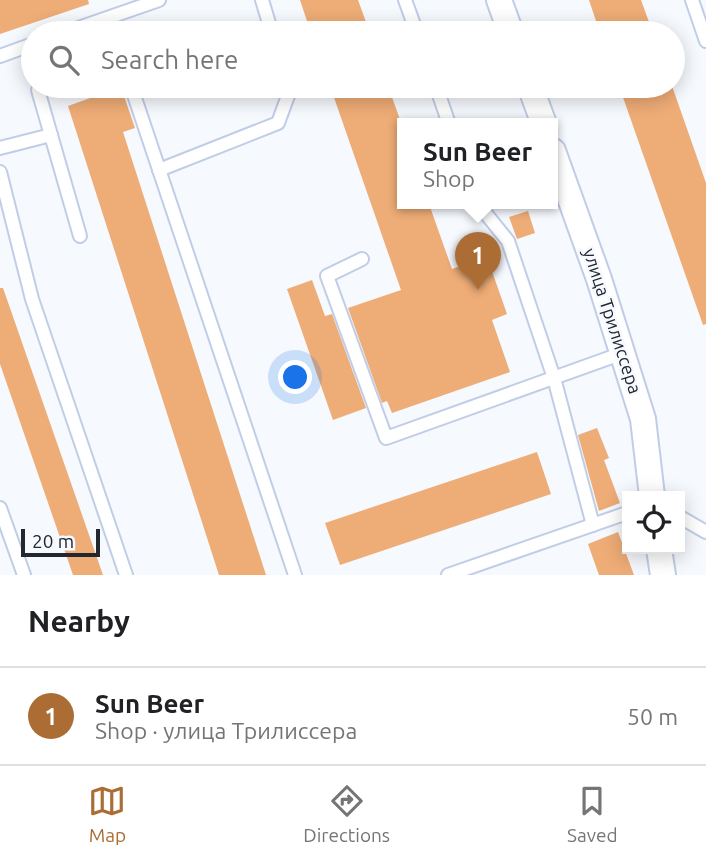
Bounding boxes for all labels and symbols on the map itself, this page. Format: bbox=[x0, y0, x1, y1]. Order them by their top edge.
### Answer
pin: 1 bbox=[455, 232, 501, 290]
street label: улица Трилиссера bbox=[580, 245, 646, 396]
your location bbox=[278, 360, 312, 394]
scale bar bbox=[21, 526, 100, 558]

